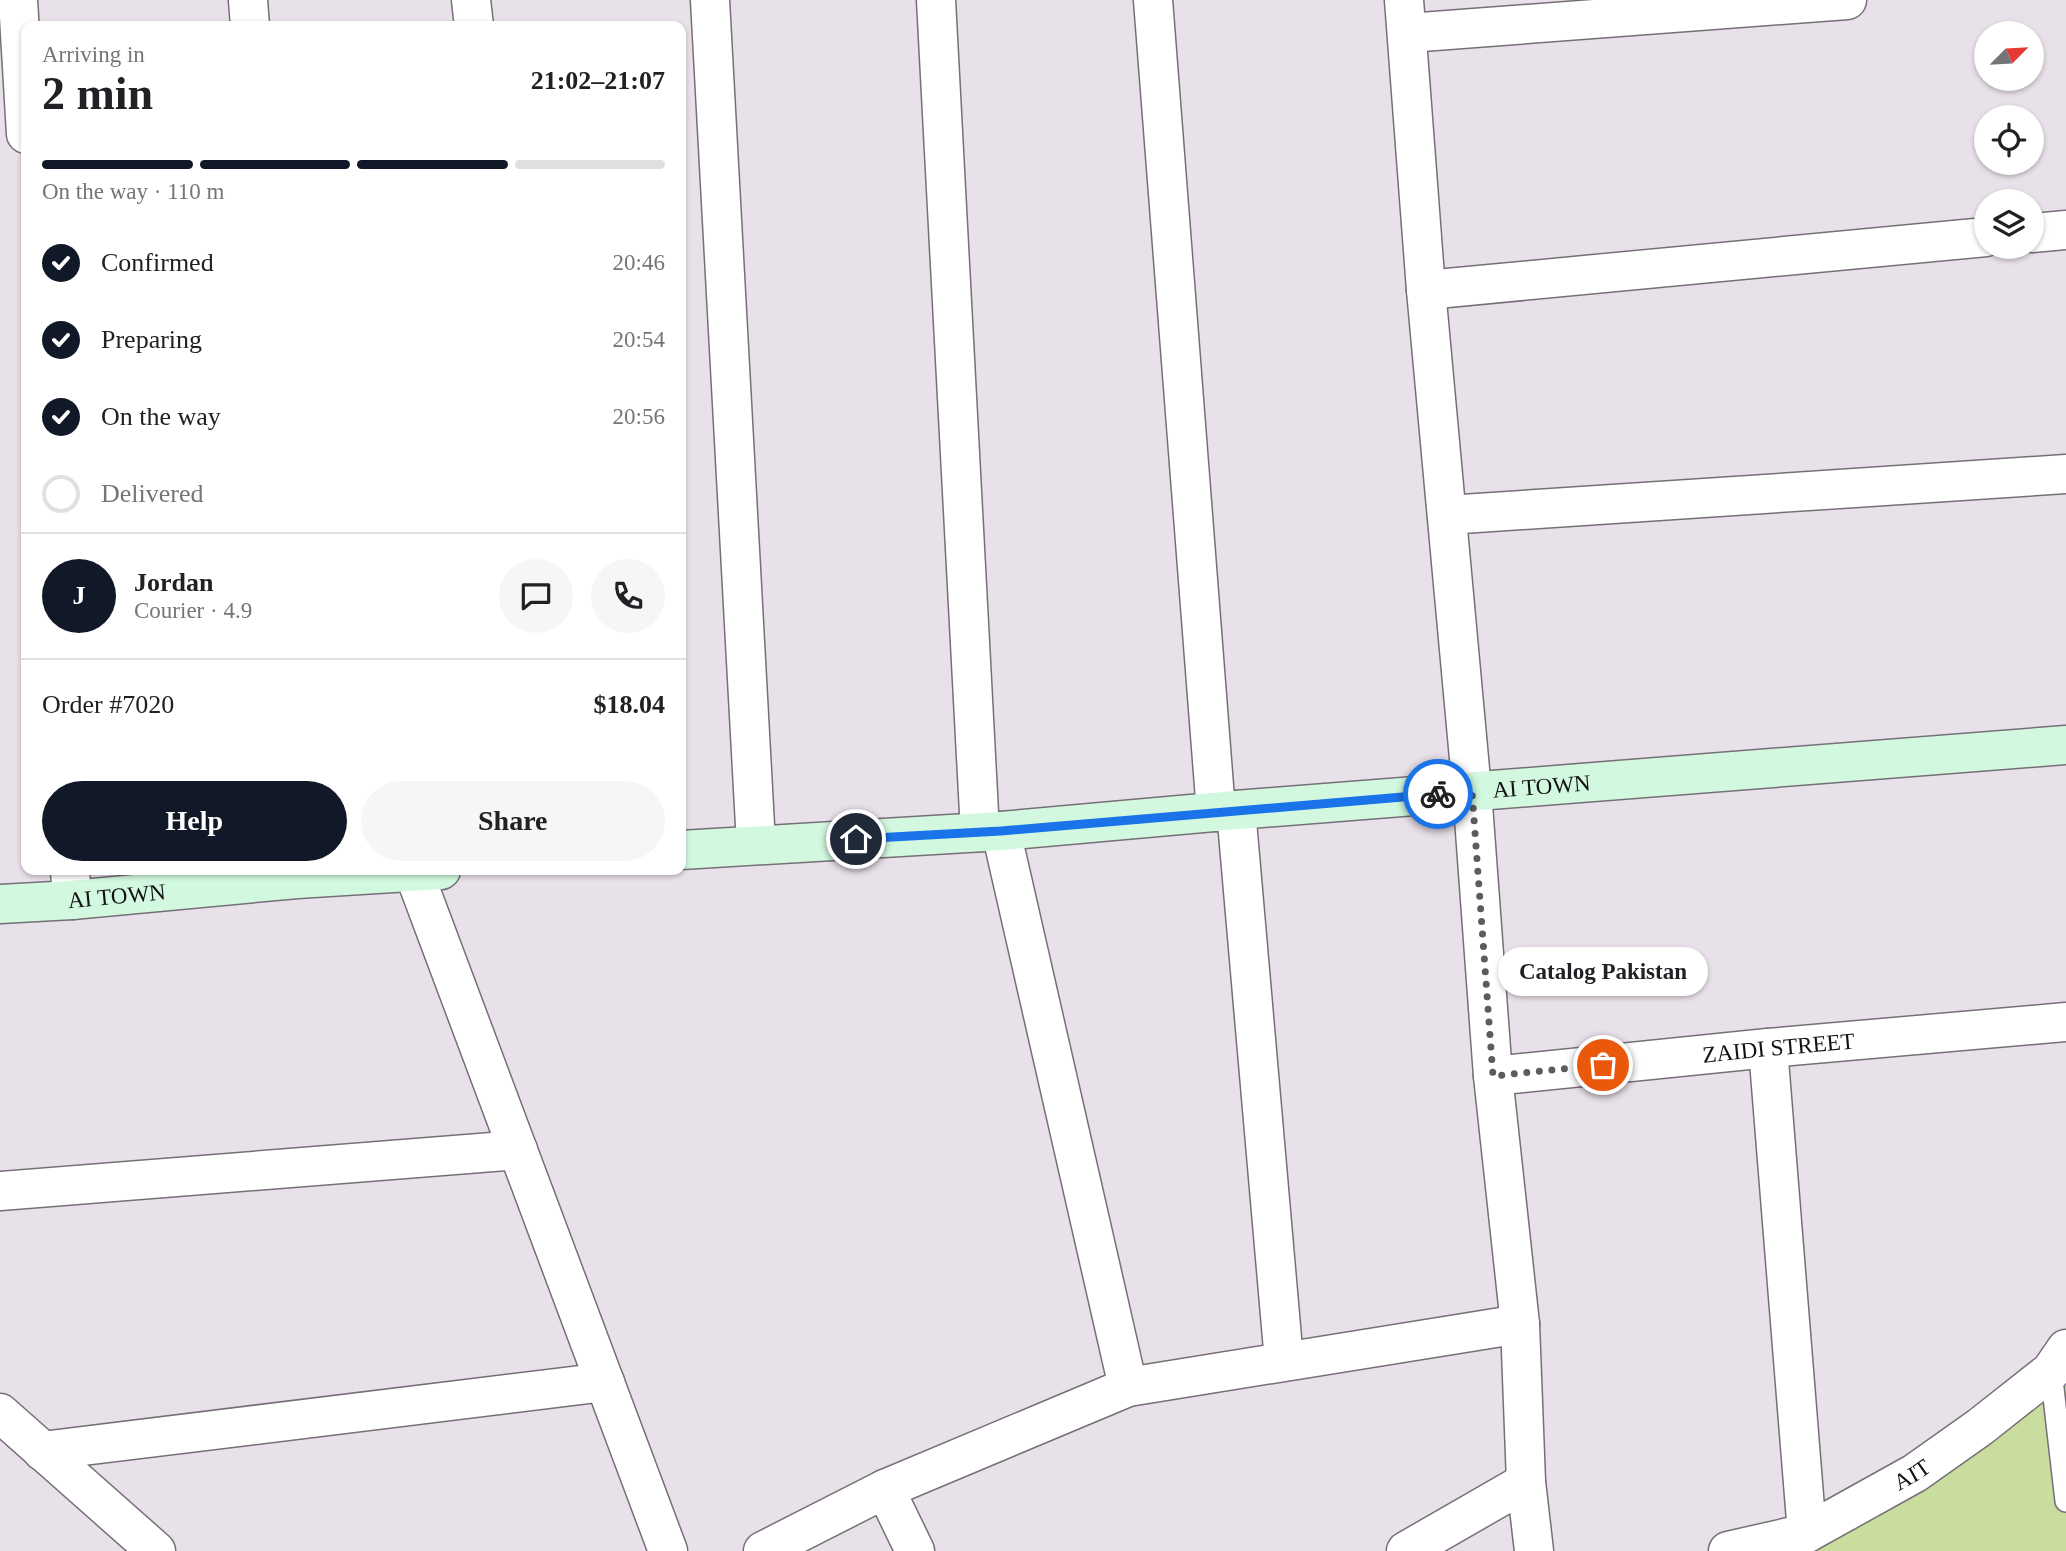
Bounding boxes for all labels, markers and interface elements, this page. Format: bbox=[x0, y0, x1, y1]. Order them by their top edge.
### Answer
north arrow bbox=[1974, 21, 2044, 91]
map controls bbox=[1974, 21, 2044, 259]
text: Arriving in bbox=[42, 42, 145, 67]
text: 21:02–21:07 bbox=[531, 66, 665, 95]
text: 2 min bbox=[42, 68, 153, 119]
button: locate bbox=[1974, 105, 2044, 175]
text: On the way · 110 m bbox=[42, 179, 224, 204]
button: layers bbox=[1974, 189, 2044, 259]
icon: check bbox=[42, 244, 80, 282]
text: Confirmed bbox=[101, 248, 214, 277]
text: 20:46 bbox=[613, 250, 665, 275]
icon: check bbox=[42, 321, 80, 359]
text: Preparing bbox=[101, 325, 202, 354]
text: 20:54 bbox=[613, 327, 665, 352]
icon: check bbox=[42, 398, 80, 436]
text: On the way bbox=[101, 402, 221, 431]
text: 20:56 bbox=[613, 404, 665, 429]
text: Delivered bbox=[101, 479, 204, 508]
button: chat bbox=[499, 559, 573, 633]
button: phone bbox=[591, 559, 665, 633]
text: Jordan bbox=[134, 568, 213, 597]
text: J bbox=[73, 581, 86, 610]
text: Courier · 4.9 bbox=[134, 598, 252, 623]
text: Order #7020 bbox=[42, 690, 174, 719]
text: $18.04 bbox=[594, 690, 665, 719]
courier bbox=[1403, 759, 1473, 829]
street label: AI TOWN bbox=[1492, 770, 1592, 802]
icon: bike bbox=[1419, 775, 1457, 813]
button: Help bbox=[42, 781, 347, 861]
button: Share bbox=[361, 781, 665, 861]
pin bbox=[826, 809, 886, 869]
icon: home bbox=[837, 820, 875, 858]
street label: AI TOWN bbox=[67, 879, 167, 913]
callout: Catalog Pakistan bbox=[1498, 946, 1708, 995]
text: Catalog Pakistan bbox=[1519, 959, 1687, 984]
street label: ZAIDI STREET bbox=[1701, 1028, 1856, 1067]
pin bbox=[1573, 1035, 1633, 1095]
icon: bag bbox=[1584, 1046, 1622, 1084]
street label: AIT bbox=[1889, 1454, 1935, 1495]

